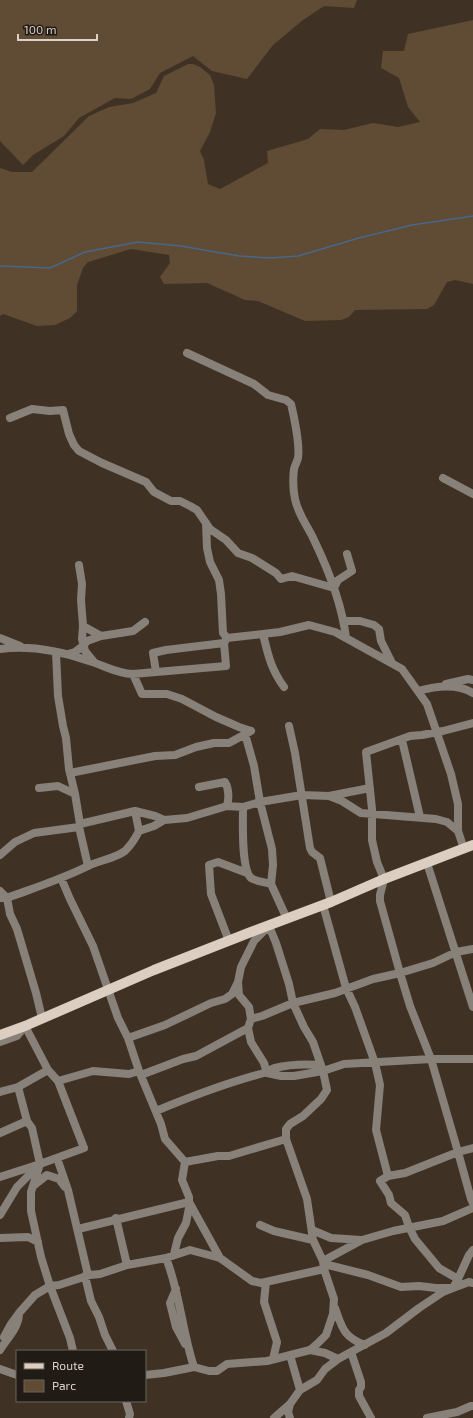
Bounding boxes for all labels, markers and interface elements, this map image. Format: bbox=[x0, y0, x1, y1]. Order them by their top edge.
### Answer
scale bar bbox=[18, 16, 97, 42]
text: 100 m bbox=[24, 22, 56, 36]
legend bbox=[16, 1350, 146, 1402]
text: Route bbox=[52, 1358, 84, 1372]
text: Parc bbox=[52, 1378, 76, 1392]

